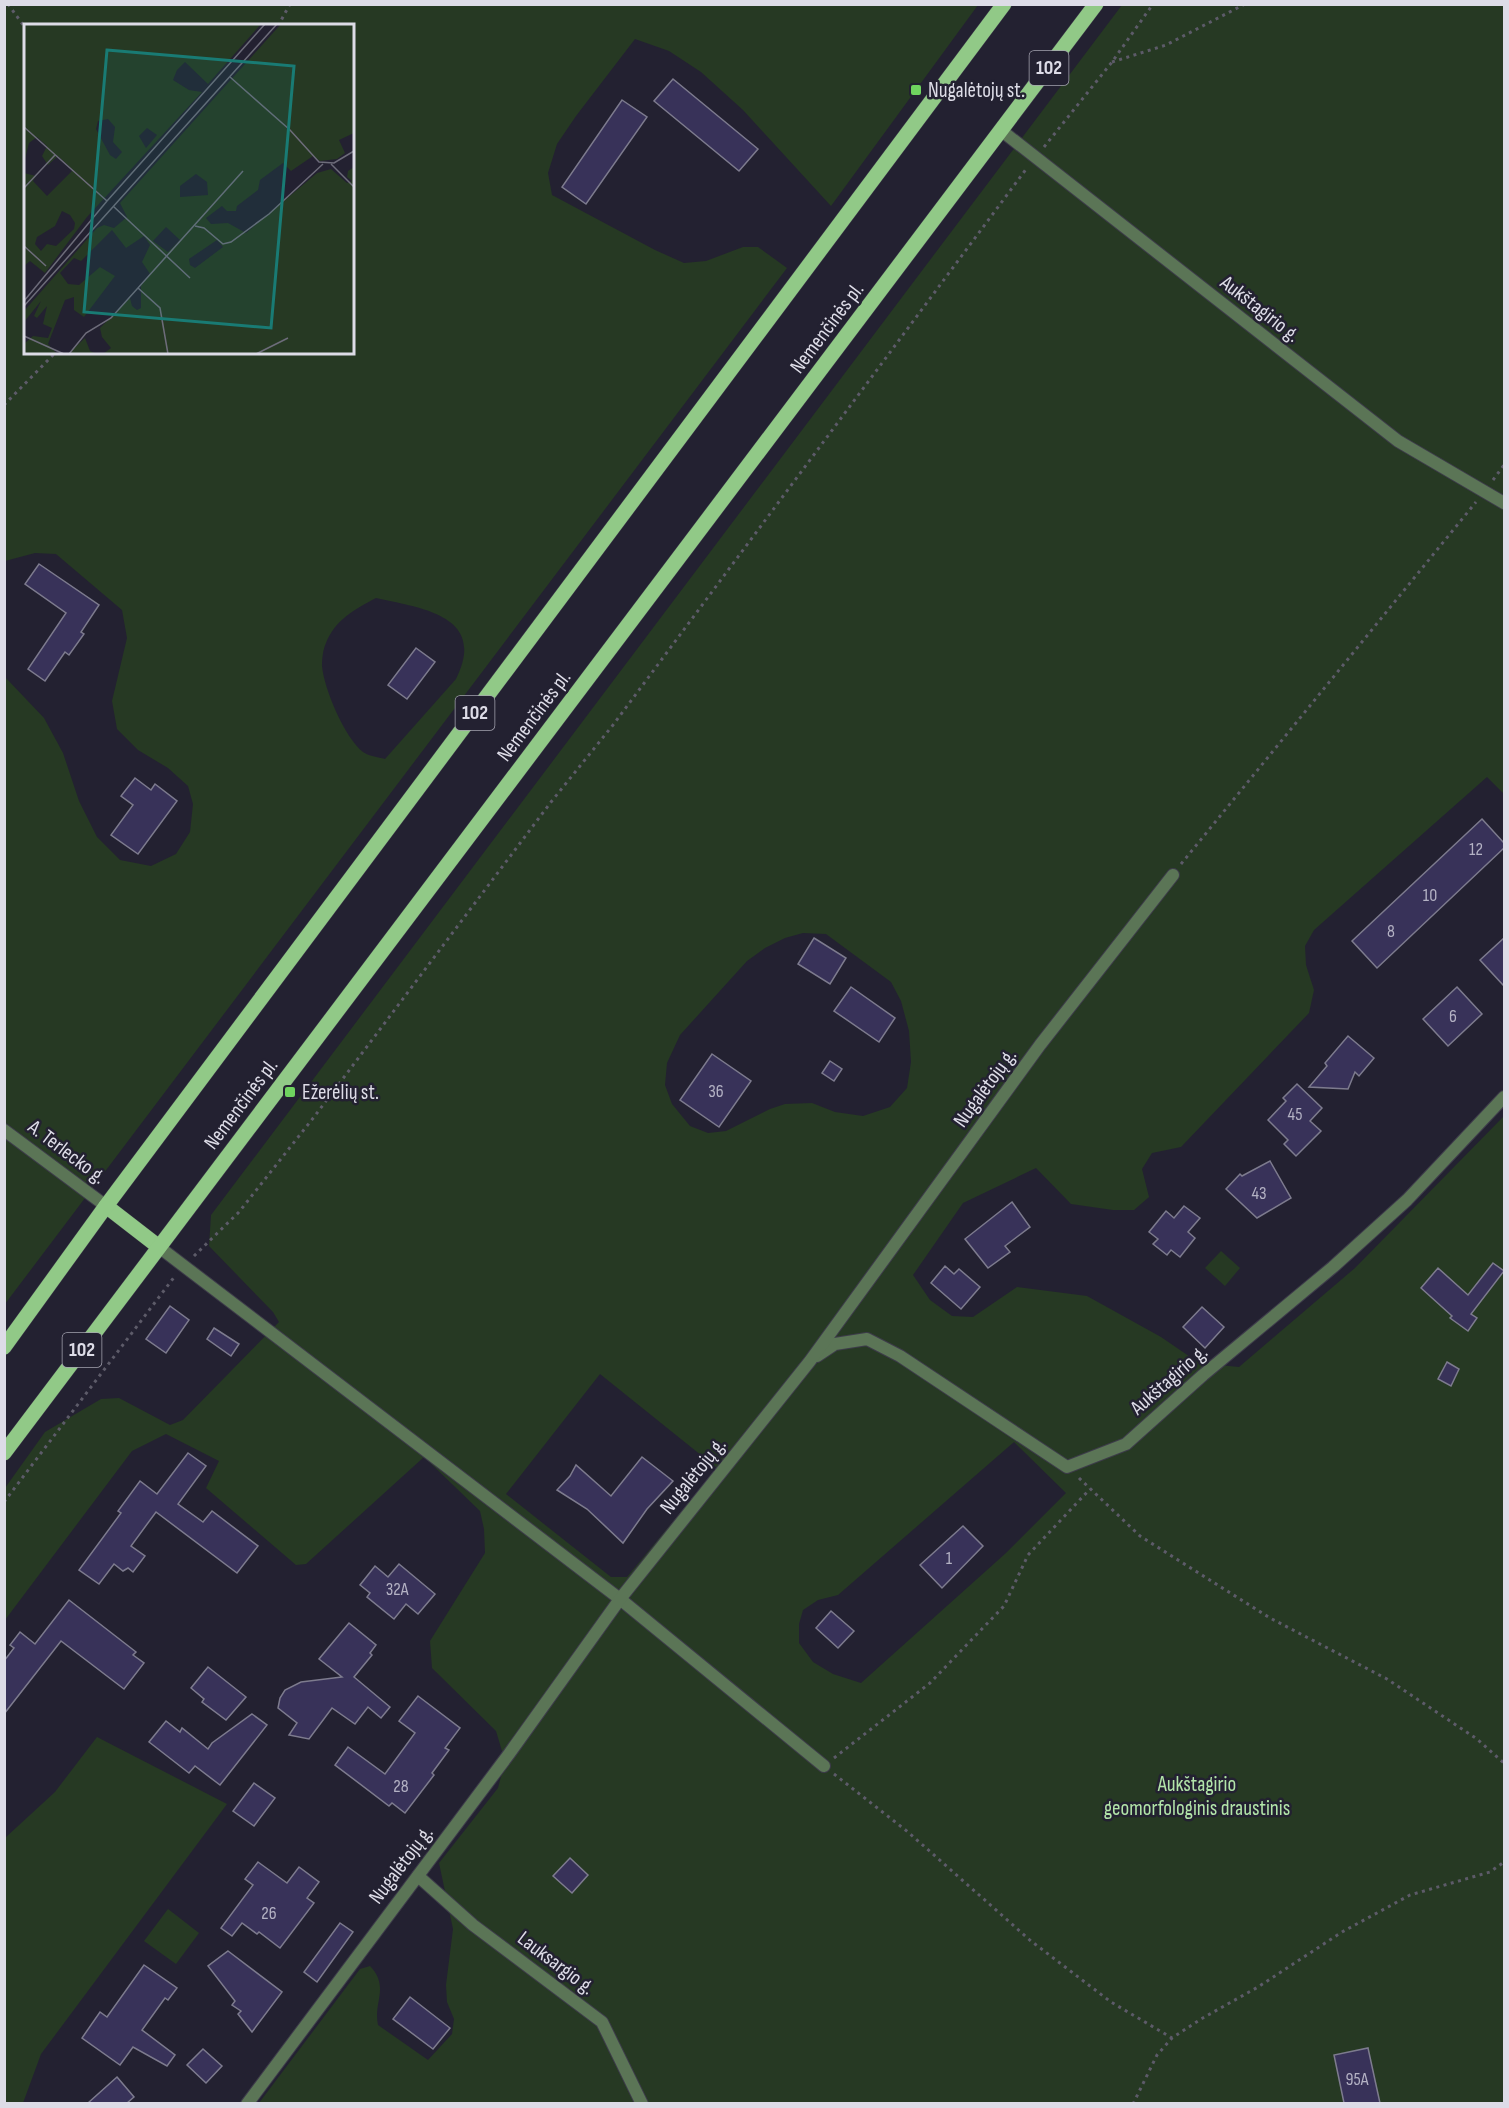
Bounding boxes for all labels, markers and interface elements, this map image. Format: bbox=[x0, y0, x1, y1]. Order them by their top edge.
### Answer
inset map bbox=[24, 24, 354, 354]
road number: 102 bbox=[1030, 51, 1068, 85]
place label: Nugalėtojų st. bbox=[928, 78, 1025, 103]
marker: Nugalėtojų st. bbox=[909, 83, 923, 97]
street label: Aukštagirio g. bbox=[1214, 270, 1305, 348]
street label: Nemenčinės pl. bbox=[785, 278, 869, 378]
street label: Nemenčinės pl. bbox=[492, 666, 576, 766]
road number: 102 bbox=[456, 696, 494, 730]
house number: 12 bbox=[1469, 839, 1483, 860]
house number: 10 bbox=[1423, 885, 1437, 906]
house number: 8 bbox=[1387, 921, 1395, 942]
house number: 6 bbox=[1449, 1006, 1457, 1027]
street label: Nugalėtojų g. bbox=[948, 1044, 1022, 1132]
street label: Nemenčinės pl. bbox=[199, 1054, 283, 1154]
place label: Ežerėlių st. bbox=[302, 1080, 379, 1105]
house number: 36 bbox=[708, 1081, 724, 1102]
marker: Ežerėlių st. bbox=[283, 1085, 297, 1099]
house number: 45 bbox=[1288, 1104, 1302, 1125]
street label: A. Terlecko g. bbox=[22, 1114, 111, 1189]
house number: 43 bbox=[1251, 1183, 1267, 1204]
road number: 102 bbox=[62, 1333, 101, 1367]
street label: Aukštagirio g. bbox=[1125, 1340, 1213, 1421]
street label: Nugalėtojų g. bbox=[655, 1433, 731, 1519]
house number: 1 bbox=[946, 1548, 953, 1569]
house number: 32A bbox=[386, 1579, 409, 1600]
park label: Aukštagirio geomorfologinis draustinis bbox=[1104, 1772, 1290, 1821]
house number: 28 bbox=[393, 1776, 409, 1797]
street label: Nugalėtojų g. bbox=[364, 1821, 438, 1909]
house number: 26 bbox=[261, 1903, 277, 1924]
street label: Lauksargio g. bbox=[513, 1926, 599, 2000]
house number: 95A bbox=[1346, 2069, 1369, 2090]

